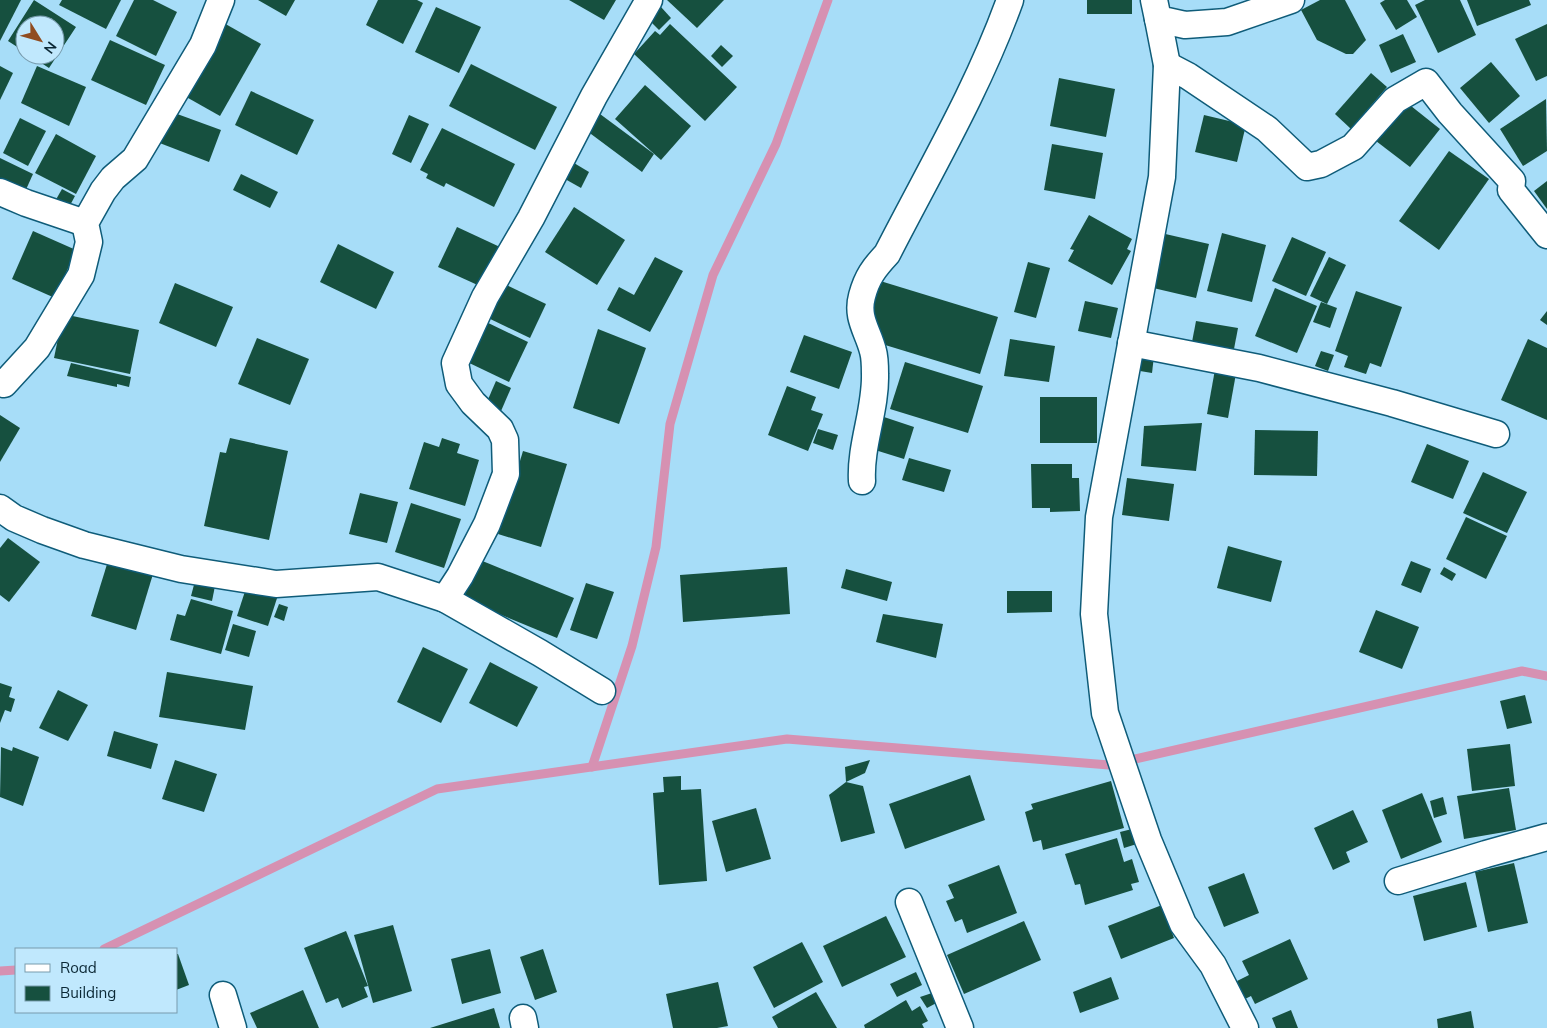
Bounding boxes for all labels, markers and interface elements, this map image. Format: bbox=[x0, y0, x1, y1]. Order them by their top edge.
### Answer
north arrow bbox=[15, 15, 65, 65]
text: N bbox=[40, 38, 61, 57]
legend bbox=[15, 948, 178, 1013]
text: Road bbox=[60, 958, 97, 977]
text: Building bbox=[60, 983, 116, 1002]

